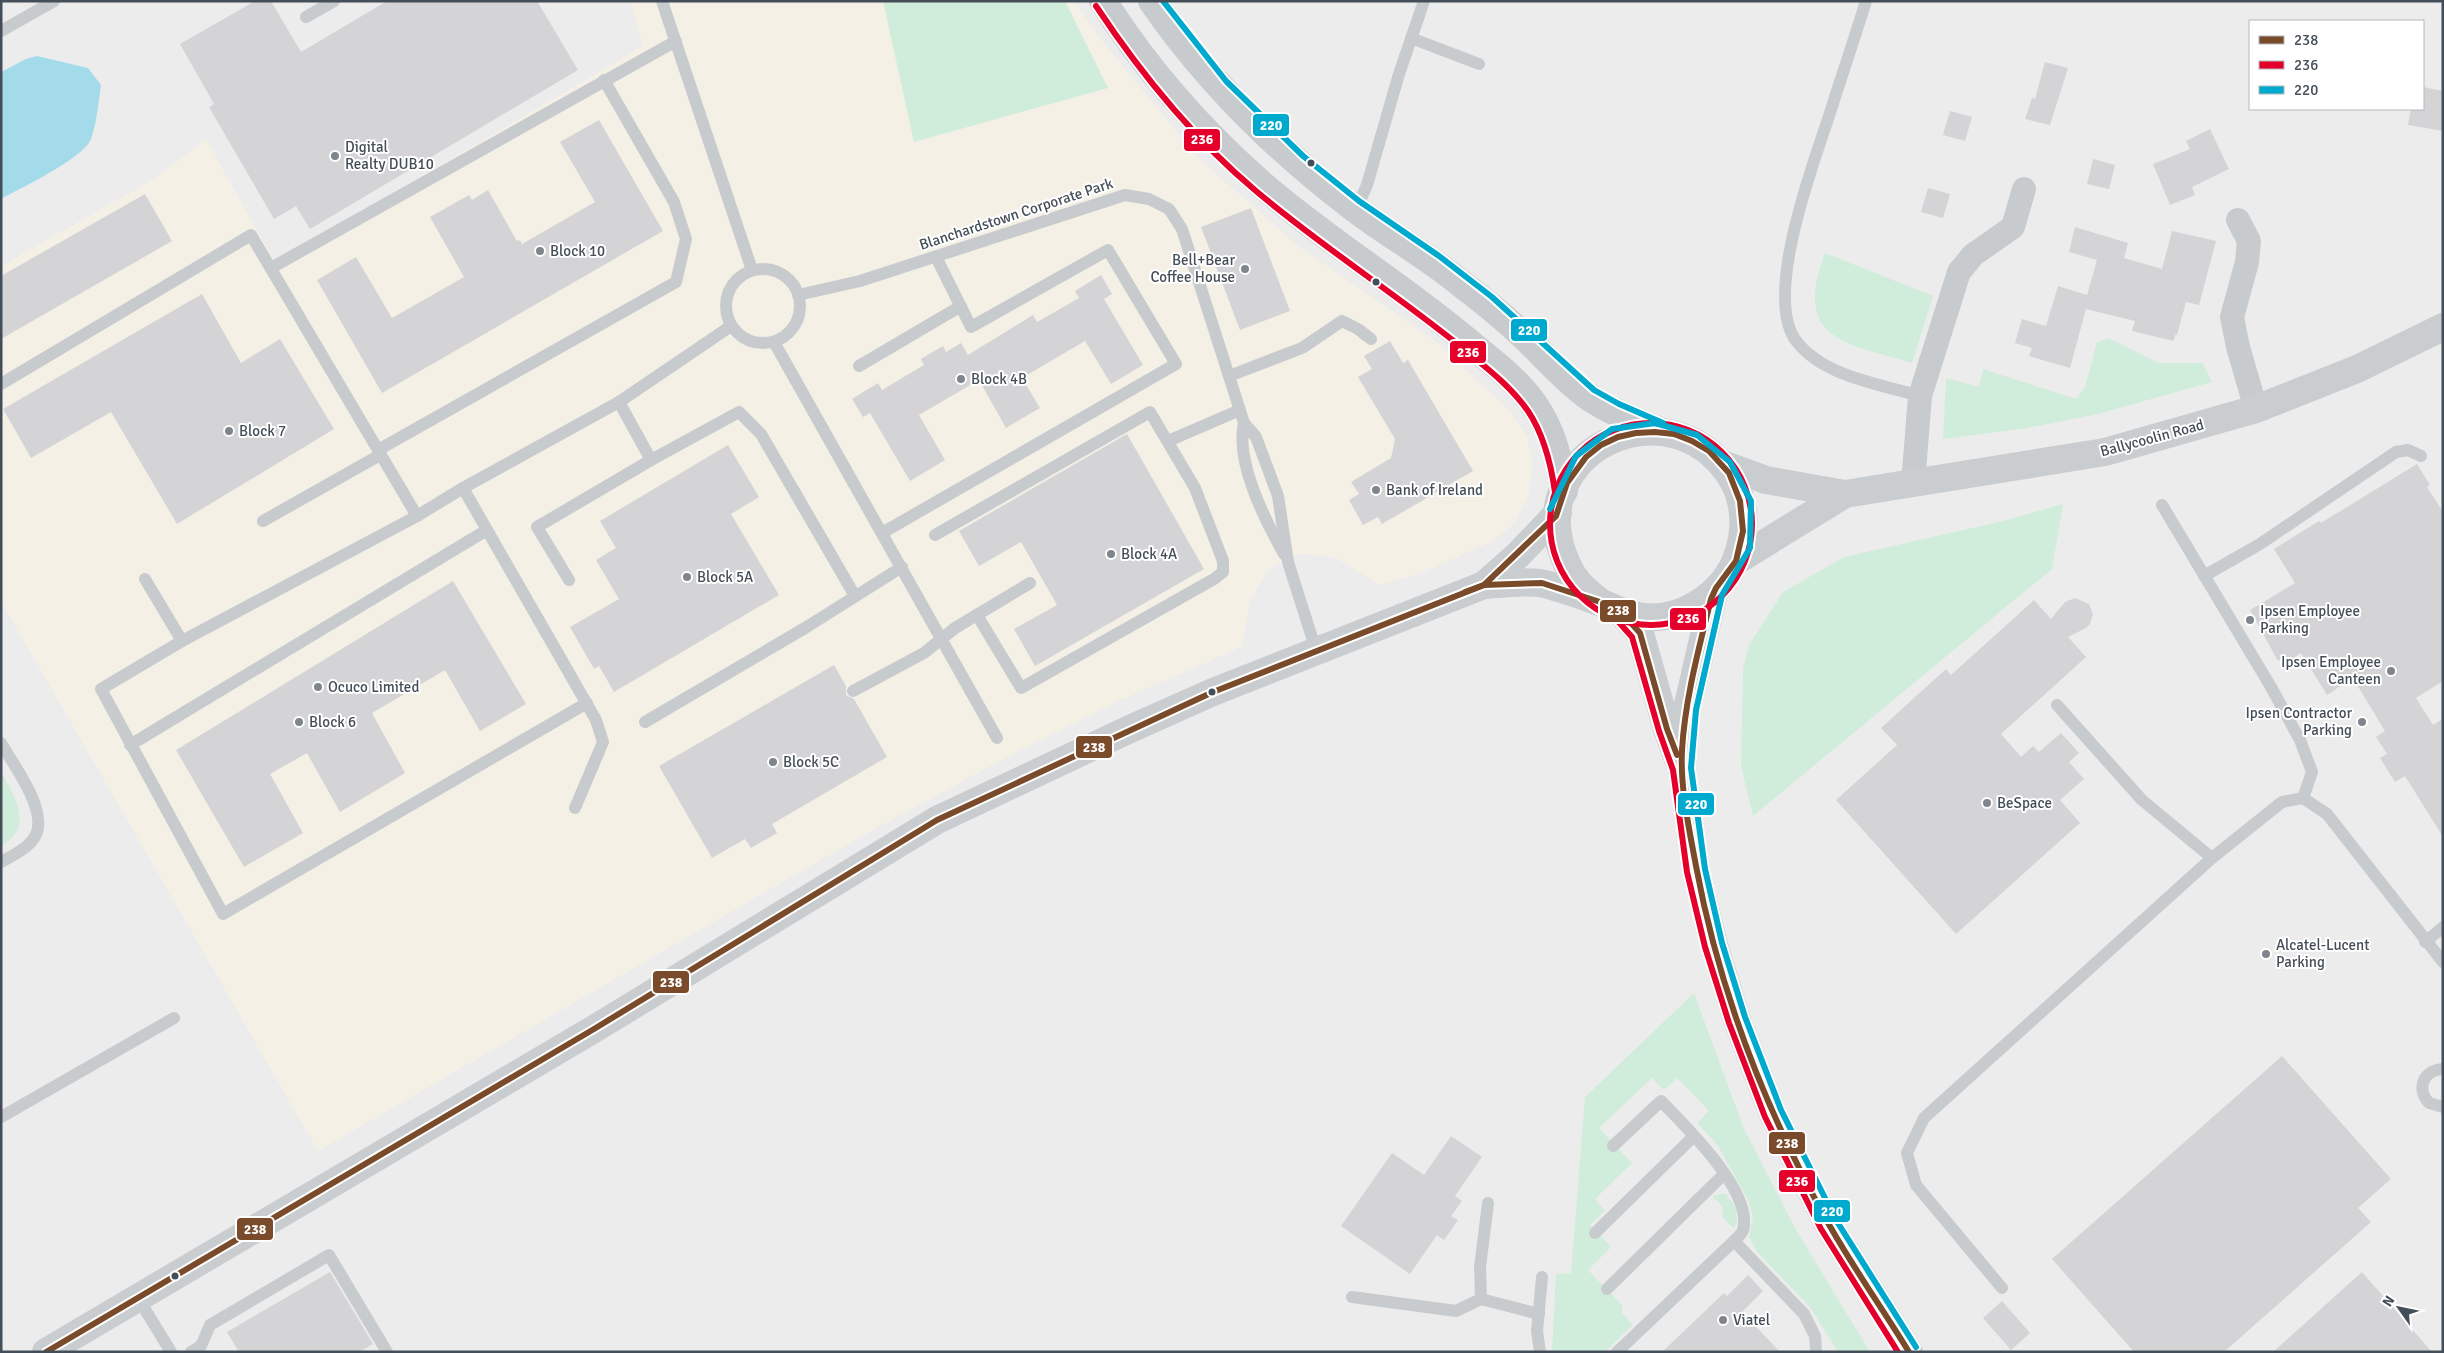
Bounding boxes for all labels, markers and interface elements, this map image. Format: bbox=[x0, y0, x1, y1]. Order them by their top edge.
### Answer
legend bbox=[2249, 20, 2424, 110]
text: 238 bbox=[2294, 31, 2318, 49]
text: 236 bbox=[2294, 56, 2318, 74]
text: 220 bbox=[2294, 81, 2318, 99]
line badge: 220 bbox=[1252, 113, 1290, 137]
text: 220 bbox=[1260, 117, 1283, 134]
line badge: 236 bbox=[1183, 128, 1221, 152]
text: 236 bbox=[1191, 131, 1214, 148]
place label: Digital Realty DUB10 bbox=[345, 138, 434, 173]
marker: Digital Realty DUB10 bbox=[329, 150, 341, 162]
unlabelled marker bbox=[1306, 158, 1316, 168]
street label: Blanchardstown Corporate Park bbox=[917, 174, 1116, 254]
place label: Block 10 bbox=[550, 242, 605, 260]
marker: Block 10 bbox=[534, 245, 546, 257]
place label: Bell+Bear Coffee House bbox=[1150, 251, 1235, 286]
marker: Bell+Bear Coffee House bbox=[1239, 263, 1251, 275]
unlabelled marker bbox=[1371, 277, 1381, 287]
line badge: 220 bbox=[1510, 318, 1548, 342]
text: 220 bbox=[1518, 322, 1541, 339]
line badge: 236 bbox=[1449, 340, 1487, 364]
text: 236 bbox=[1457, 344, 1480, 361]
place label: Block 4B bbox=[971, 370, 1027, 388]
marker: Block 4B bbox=[955, 373, 967, 385]
street label: Ballycoolin Road bbox=[2098, 416, 2206, 460]
place label: Block 7 bbox=[239, 422, 286, 440]
marker: Block 7 bbox=[223, 425, 235, 437]
place label: Bank of Ireland bbox=[1386, 481, 1483, 499]
marker: Bank of Ireland bbox=[1370, 484, 1382, 496]
place label: Block 4A bbox=[1121, 545, 1177, 563]
marker: Block 4A bbox=[1105, 548, 1117, 560]
place label: Block 5A bbox=[697, 568, 753, 586]
marker: Block 5A bbox=[681, 571, 693, 583]
line badge: 238 bbox=[1599, 599, 1637, 623]
text: 238 bbox=[1607, 602, 1630, 619]
place label: Ipsen Employee Parking bbox=[2260, 602, 2360, 637]
line badge: 236 bbox=[1669, 607, 1707, 631]
text: 236 bbox=[1677, 610, 1700, 627]
marker: Ipsen Employee Parking bbox=[2244, 614, 2256, 626]
place label: Ipsen Employee Canteen bbox=[2281, 653, 2381, 688]
marker: Ipsen Employee Canteen bbox=[2385, 665, 2397, 677]
place label: Ocuco Limited bbox=[328, 678, 419, 696]
marker: Ocuco Limited bbox=[312, 681, 324, 693]
unlabelled marker bbox=[1207, 687, 1217, 697]
place label: Ipsen Contractor Parking bbox=[2245, 704, 2352, 739]
place label: Block 6 bbox=[309, 713, 356, 731]
marker: Block 6 bbox=[293, 716, 305, 728]
marker: Ipsen Contractor Parking bbox=[2356, 716, 2368, 728]
line badge: 238 bbox=[1075, 735, 1113, 759]
text: 238 bbox=[1083, 739, 1106, 756]
place label: Block 5C bbox=[783, 753, 839, 771]
marker: Block 5C bbox=[767, 756, 779, 768]
line badge: 220 bbox=[1677, 792, 1715, 816]
place label: BeSpace bbox=[1997, 794, 2052, 812]
text: 220 bbox=[1685, 796, 1708, 813]
marker: BeSpace bbox=[1981, 797, 1993, 809]
place label: Alcatel-Lucent Parking bbox=[2276, 936, 2369, 971]
marker: Alcatel-Lucent Parking bbox=[2260, 948, 2272, 960]
line badge: 238 bbox=[652, 970, 690, 994]
text: 238 bbox=[660, 974, 683, 991]
line badge: 238 bbox=[1768, 1131, 1806, 1155]
text: 238 bbox=[1776, 1135, 1799, 1152]
line badge: 236 bbox=[1778, 1169, 1816, 1193]
text: 236 bbox=[1786, 1173, 1809, 1190]
line badge: 220 bbox=[1813, 1199, 1851, 1223]
text: 220 bbox=[1821, 1203, 1844, 1220]
line badge: 238 bbox=[236, 1217, 274, 1241]
text: 238 bbox=[244, 1221, 267, 1238]
unlabelled marker bbox=[170, 1271, 180, 1281]
north arrow bbox=[2374, 1283, 2424, 1333]
text: N bbox=[2379, 1292, 2398, 1310]
place label: Viatel bbox=[1733, 1311, 1770, 1329]
marker: Viatel bbox=[1717, 1314, 1729, 1326]

